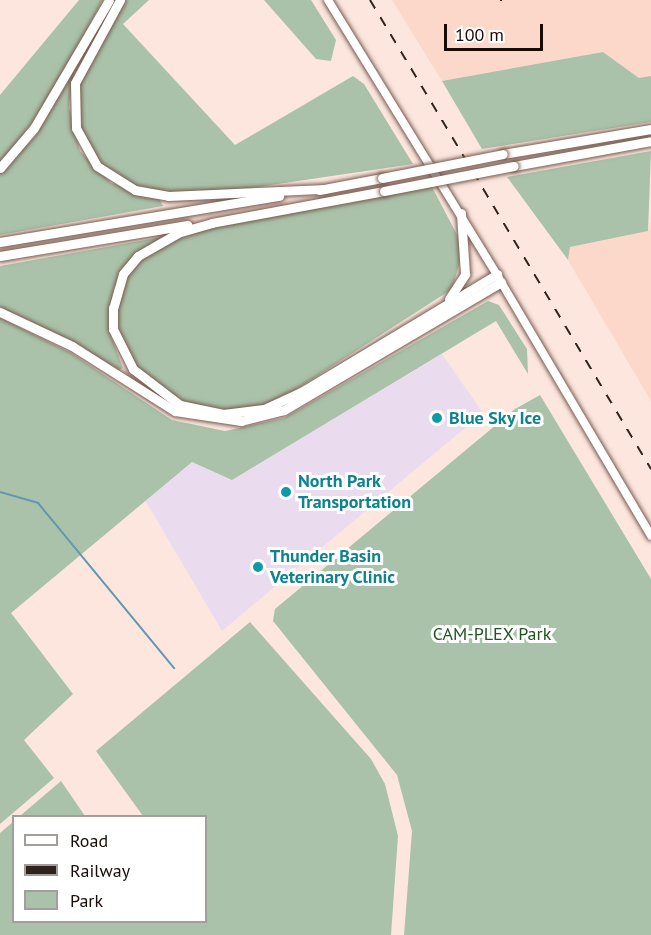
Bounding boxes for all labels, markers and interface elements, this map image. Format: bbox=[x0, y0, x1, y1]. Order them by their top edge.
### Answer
scale bar bbox=[447, 12, 546, 50]
text: 100 m bbox=[455, 23, 504, 46]
place label: Blue Sky Ice bbox=[449, 407, 542, 429]
marker: Blue Sky Ice bbox=[430, 411, 444, 425]
place label: North Park Transportation bbox=[298, 471, 411, 514]
marker: North Park Transportation bbox=[279, 485, 293, 499]
place label: Thunder Basin Veterinary Clinic bbox=[270, 546, 396, 588]
marker: Thunder Basin Veterinary Clinic bbox=[251, 560, 265, 574]
park label: CAM-PLEX Park bbox=[432, 623, 552, 645]
legend bbox=[12, 815, 207, 923]
text: Road bbox=[70, 829, 108, 852]
text: Railway bbox=[70, 859, 130, 882]
text: Park bbox=[70, 889, 103, 912]

